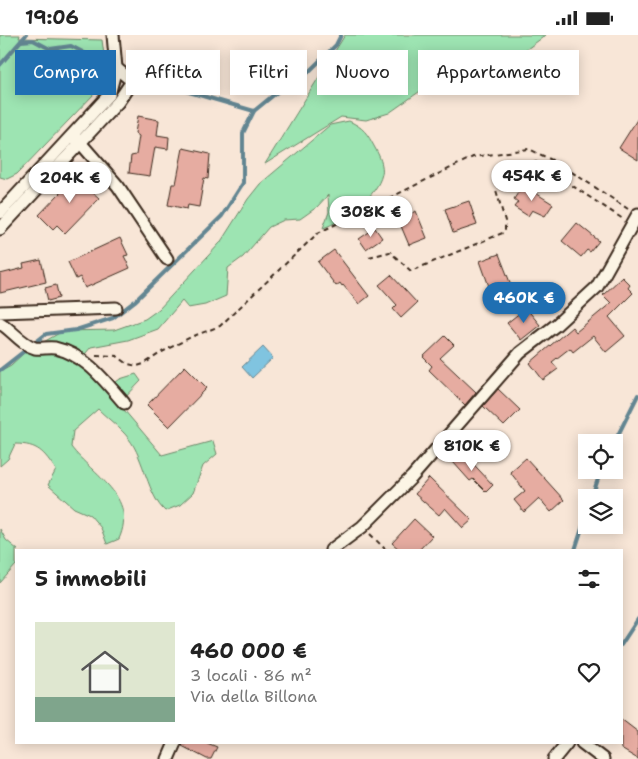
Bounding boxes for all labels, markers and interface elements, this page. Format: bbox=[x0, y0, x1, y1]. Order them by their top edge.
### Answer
text: 19:06 bbox=[25, 5, 79, 30]
chip: Compra bbox=[15, 50, 116, 95]
chip: Affitta bbox=[126, 50, 220, 95]
chip: Filtri bbox=[230, 50, 307, 95]
chip: Nuovo bbox=[317, 50, 408, 95]
chip: Appartamento bbox=[418, 50, 579, 95]
pin: 454K € bbox=[491, 159, 573, 202]
pin: 204K € bbox=[29, 161, 111, 204]
text: 454K € bbox=[502, 165, 562, 186]
text: 204K € bbox=[40, 167, 100, 188]
pin: 308K € bbox=[330, 195, 412, 238]
text: 308K € bbox=[340, 201, 402, 222]
pin: 460K € bbox=[483, 281, 565, 324]
text: 460K € bbox=[493, 287, 555, 308]
pin: 810K € bbox=[431, 429, 513, 472]
map controls bbox=[578, 434, 623, 534]
button: locate bbox=[578, 434, 623, 479]
text: 810K € bbox=[444, 435, 500, 456]
button: layers bbox=[578, 489, 623, 534]
text: 5 immobili bbox=[35, 565, 147, 593]
icon: filters bbox=[575, 565, 603, 593]
text: 460 000 € bbox=[190, 637, 307, 665]
icon: home bbox=[75, 642, 135, 702]
icon: heart bbox=[575, 658, 603, 686]
text: 3 locali · 86 m² bbox=[190, 665, 312, 686]
text: Via della Billona bbox=[190, 686, 317, 707]

